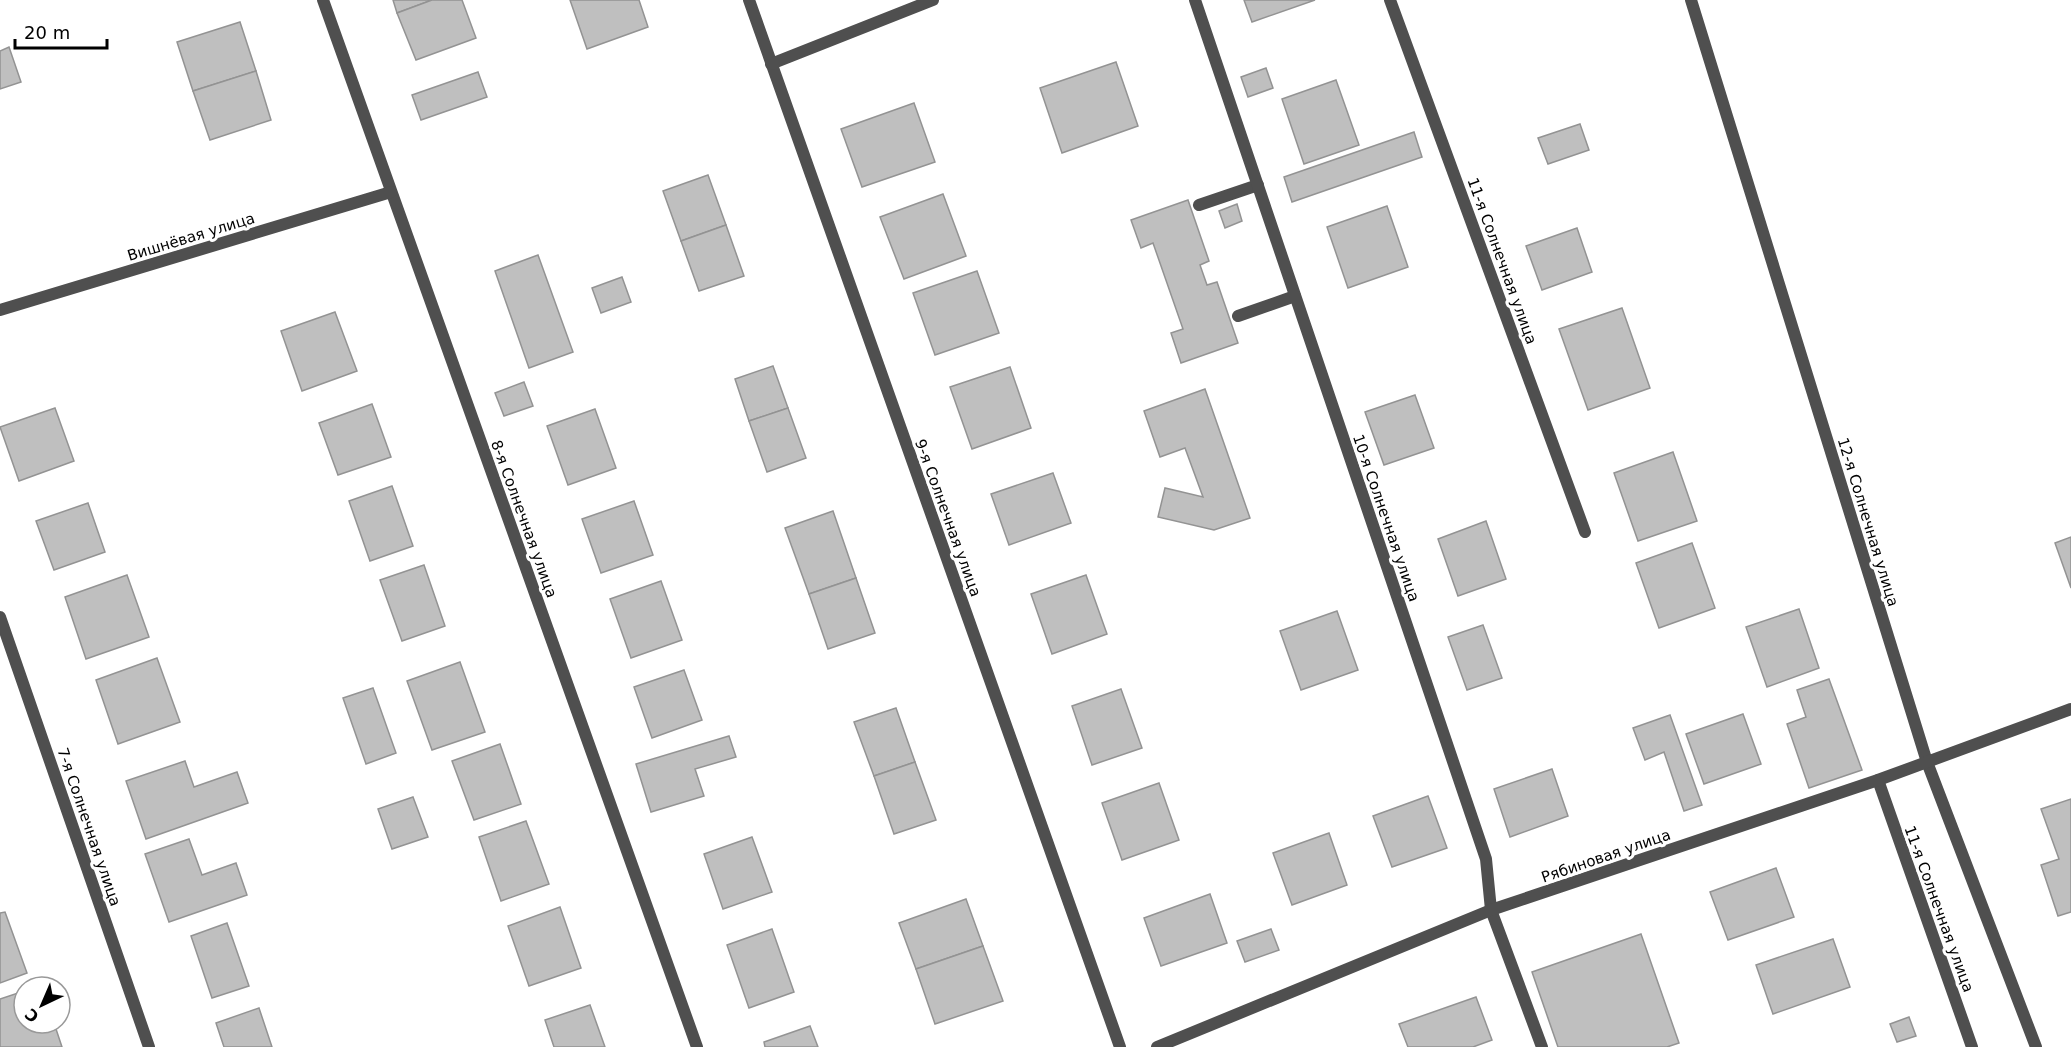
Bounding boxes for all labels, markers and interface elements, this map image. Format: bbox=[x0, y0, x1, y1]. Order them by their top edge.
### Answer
scale bar bbox=[15, 12, 106, 50]
text: 20 m bbox=[24, 22, 70, 43]
street label: 11-я Солнечная улица bbox=[1463, 175, 1541, 347]
street label: Вишнёвая улица bbox=[125, 209, 257, 265]
street label: 10-я Солнечная улица bbox=[1349, 432, 1423, 604]
street label: 12-я Солнечная улица bbox=[1834, 435, 1902, 609]
street label: 9-я Солнечная улица bbox=[911, 437, 985, 599]
street label: 8-я Солнечная улица bbox=[487, 438, 561, 600]
street label: 7-я Солнечная улица bbox=[53, 745, 125, 909]
street label: 11-я Солнечная улица bbox=[1900, 823, 1978, 995]
street label: Рябиновая улица bbox=[1539, 825, 1673, 887]
north arrow bbox=[12, 975, 72, 1035]
text: С bbox=[21, 1005, 43, 1026]

